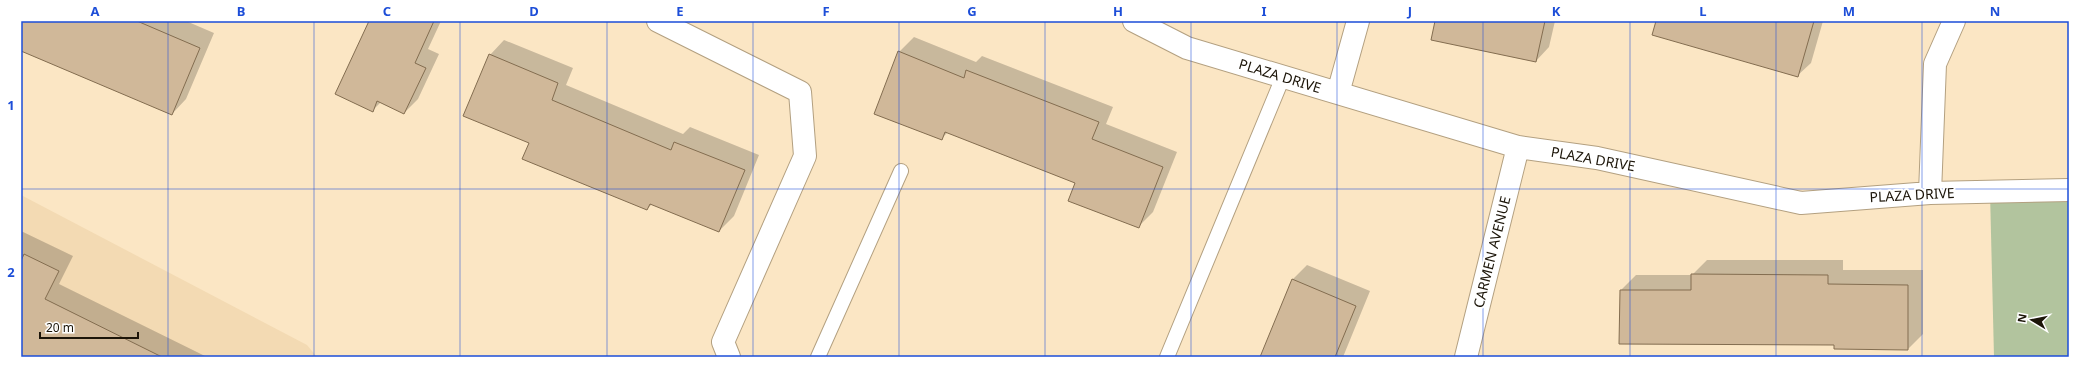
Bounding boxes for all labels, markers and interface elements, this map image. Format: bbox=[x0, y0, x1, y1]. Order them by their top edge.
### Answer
text: A bbox=[91, 2, 100, 20]
text: B bbox=[237, 2, 245, 20]
text: C bbox=[383, 2, 391, 20]
text: D bbox=[529, 2, 539, 20]
text: E bbox=[676, 2, 684, 20]
text: F bbox=[822, 2, 830, 20]
text: G bbox=[967, 2, 977, 20]
text: H bbox=[1113, 2, 1123, 20]
text: I bbox=[1261, 2, 1267, 20]
text: J bbox=[1407, 2, 1412, 20]
text: K bbox=[1552, 2, 1561, 20]
text: L bbox=[1699, 2, 1707, 20]
text: M bbox=[1843, 2, 1855, 20]
text: N bbox=[1990, 2, 2000, 20]
street label: PLAZA DRIVE bbox=[1237, 54, 1324, 97]
text: 1 bbox=[7, 96, 15, 114]
street label: PLAZA DRIVE bbox=[1549, 142, 1637, 175]
street label: PLAZA DRIVE bbox=[1869, 183, 1955, 206]
street label: CARMEN AVENUE bbox=[1468, 194, 1515, 310]
text: 2 bbox=[7, 263, 15, 281]
north arrow bbox=[2012, 300, 2052, 340]
text: N bbox=[2013, 312, 2030, 324]
scale bar bbox=[40, 314, 138, 340]
text: 20 m bbox=[46, 319, 74, 336]

